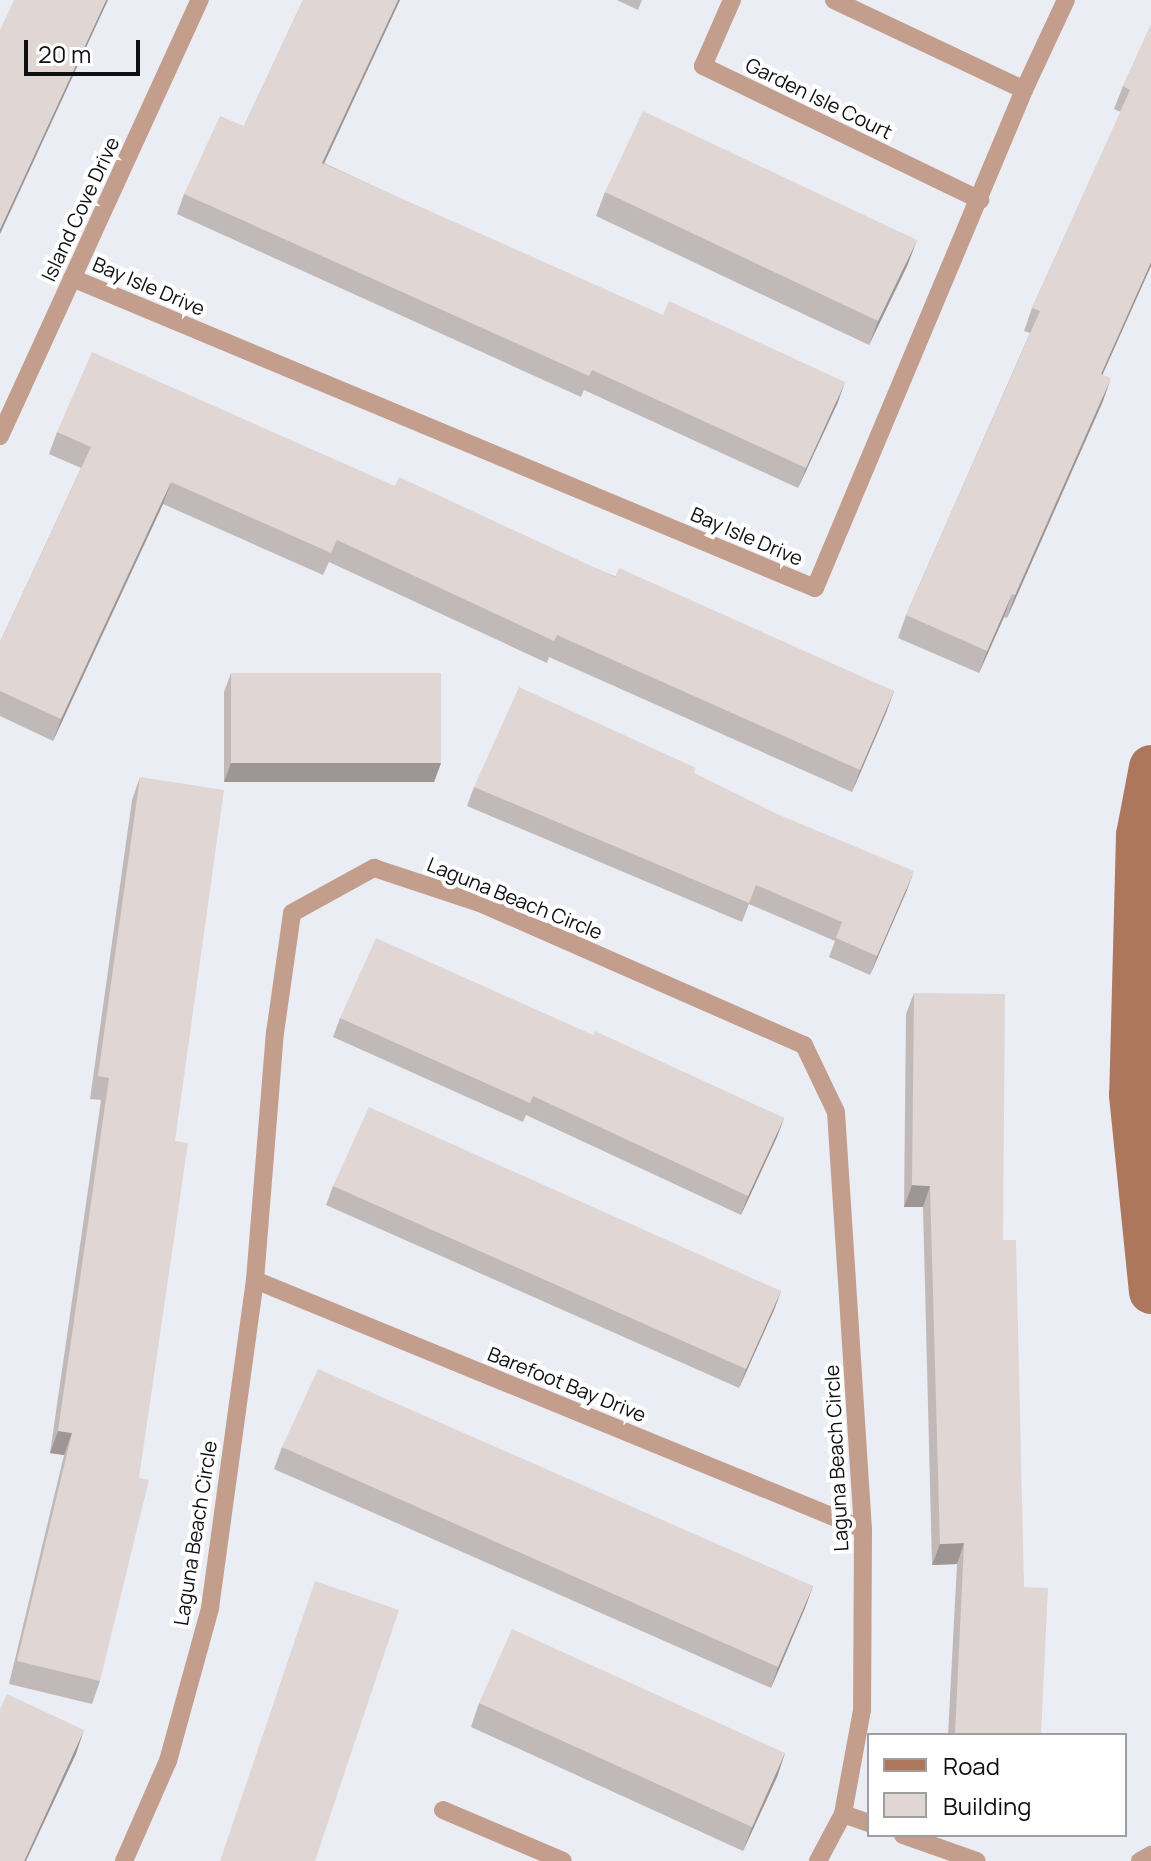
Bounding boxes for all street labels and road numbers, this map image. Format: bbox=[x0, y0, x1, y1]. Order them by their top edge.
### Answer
street label: Garden Isle Court bbox=[742, 52, 896, 144]
street label: Island Cove Drive bbox=[36, 133, 124, 285]
street label: Bay Isle Drive bbox=[89, 252, 209, 320]
street label: Bay Isle Drive bbox=[687, 502, 807, 570]
street label: Laguna Beach Circle bbox=[424, 852, 606, 944]
street label: Barefoot Bay Drive bbox=[484, 1341, 650, 1427]
street label: Laguna Beach Circle bbox=[819, 1364, 853, 1552]
street label: Laguna Beach Circle bbox=[169, 1439, 221, 1627]

